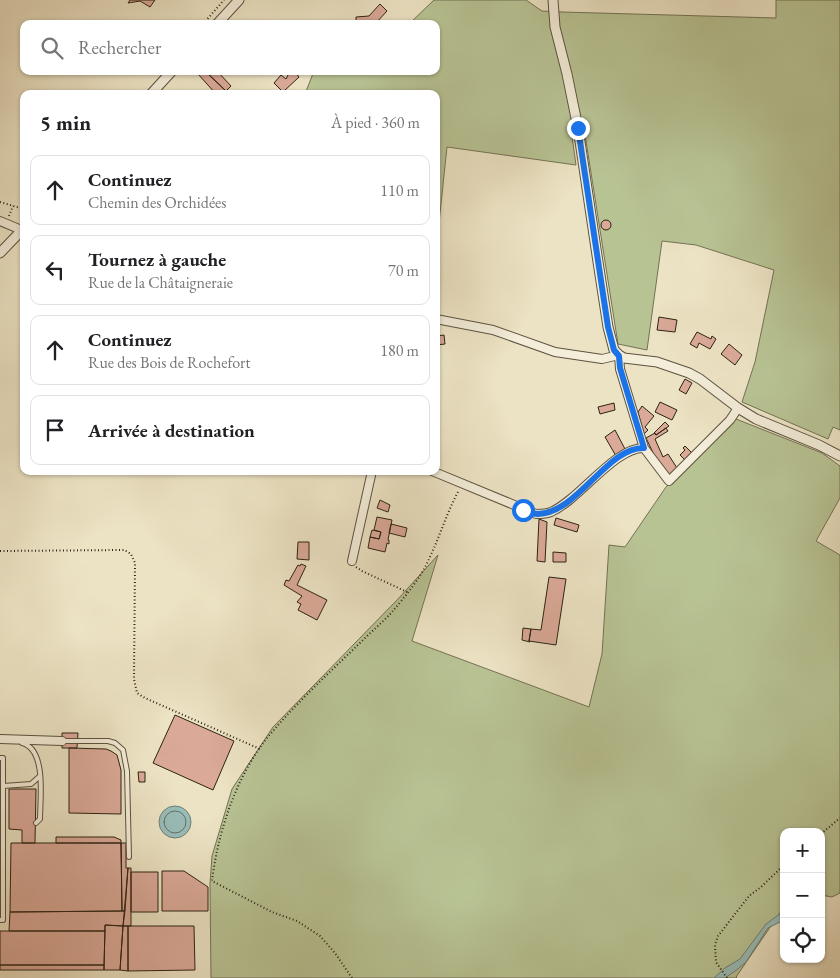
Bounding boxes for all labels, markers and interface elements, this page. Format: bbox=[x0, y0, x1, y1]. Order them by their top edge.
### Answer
search box bbox=[20, 20, 440, 75]
icon: search bbox=[38, 34, 66, 62]
text: Rechercher bbox=[78, 35, 161, 60]
text: 5 min bbox=[40, 109, 91, 136]
text: À pied · 360 m bbox=[331, 112, 420, 133]
route end bbox=[567, 117, 590, 140]
text: Continuez bbox=[88, 167, 172, 192]
icon: ahead bbox=[41, 176, 69, 204]
text: 110 m bbox=[380, 180, 419, 201]
text: Chemin des Orchidées bbox=[88, 192, 226, 213]
text: Tournez à gauche bbox=[88, 247, 226, 272]
icon: left bbox=[41, 256, 69, 284]
text: 70 m bbox=[388, 260, 419, 281]
text: Rue de la Châtaigneraie bbox=[88, 272, 233, 293]
text: Continuez bbox=[88, 327, 172, 352]
icon: ahead bbox=[41, 336, 69, 364]
text: 180 m bbox=[380, 340, 419, 361]
text: Rue des Bois de Rochefort bbox=[88, 352, 250, 373]
icon: arrive bbox=[41, 416, 69, 444]
text: Arrivée à destination bbox=[88, 418, 255, 443]
route start bbox=[512, 499, 535, 522]
map controls bbox=[780, 828, 825, 963]
button: + bbox=[780, 828, 825, 873]
button: − bbox=[780, 873, 825, 918]
button: locate bbox=[780, 918, 825, 963]

